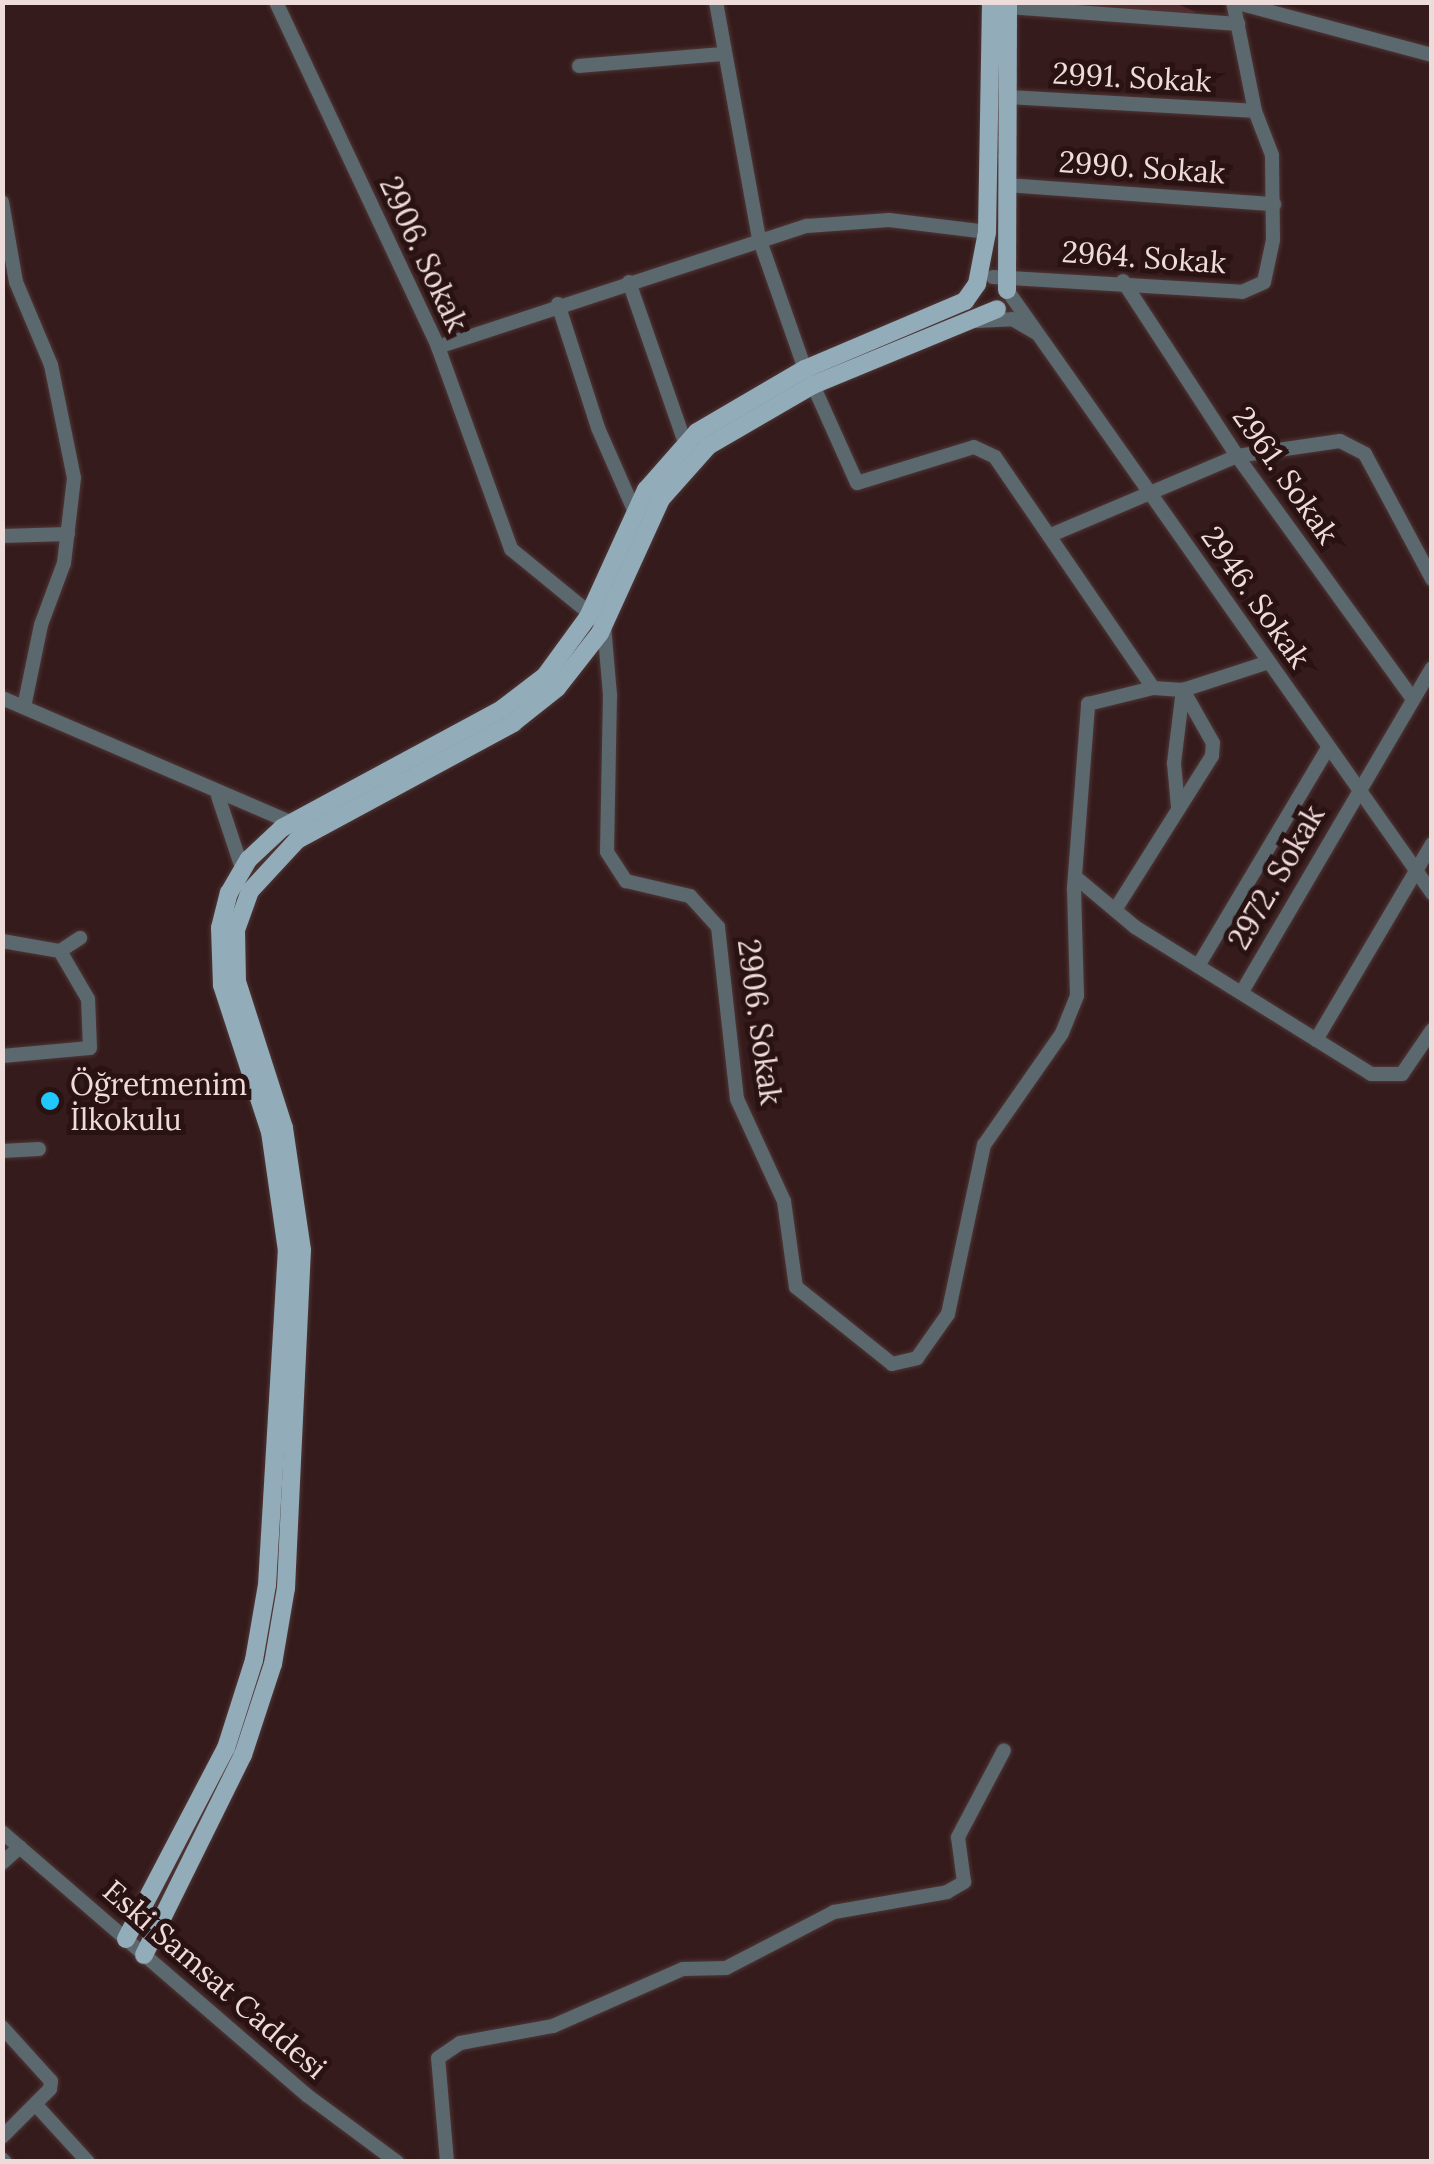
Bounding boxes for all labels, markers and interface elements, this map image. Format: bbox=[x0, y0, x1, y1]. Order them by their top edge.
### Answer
street label: 2991. Sokak bbox=[1052, 55, 1212, 99]
street label: 2990. Sokak bbox=[1058, 143, 1226, 191]
street label: 2906. Sokak bbox=[372, 171, 476, 337]
street label: 2964. Sokak bbox=[1061, 233, 1227, 281]
street label: 2961. Sokak bbox=[1226, 399, 1346, 551]
street label: 2946. Sokak bbox=[1194, 519, 1318, 675]
street label: 2972. Sokak bbox=[1220, 799, 1332, 955]
street label: 2906. Sokak bbox=[731, 937, 789, 1107]
place label: Öğretmenim İlkokulu bbox=[70, 1066, 247, 1136]
marker: Öğretmenim İlkokulu bbox=[39, 1090, 61, 1112]
street label: Eski Samsat Caddesi bbox=[96, 1872, 334, 2086]

